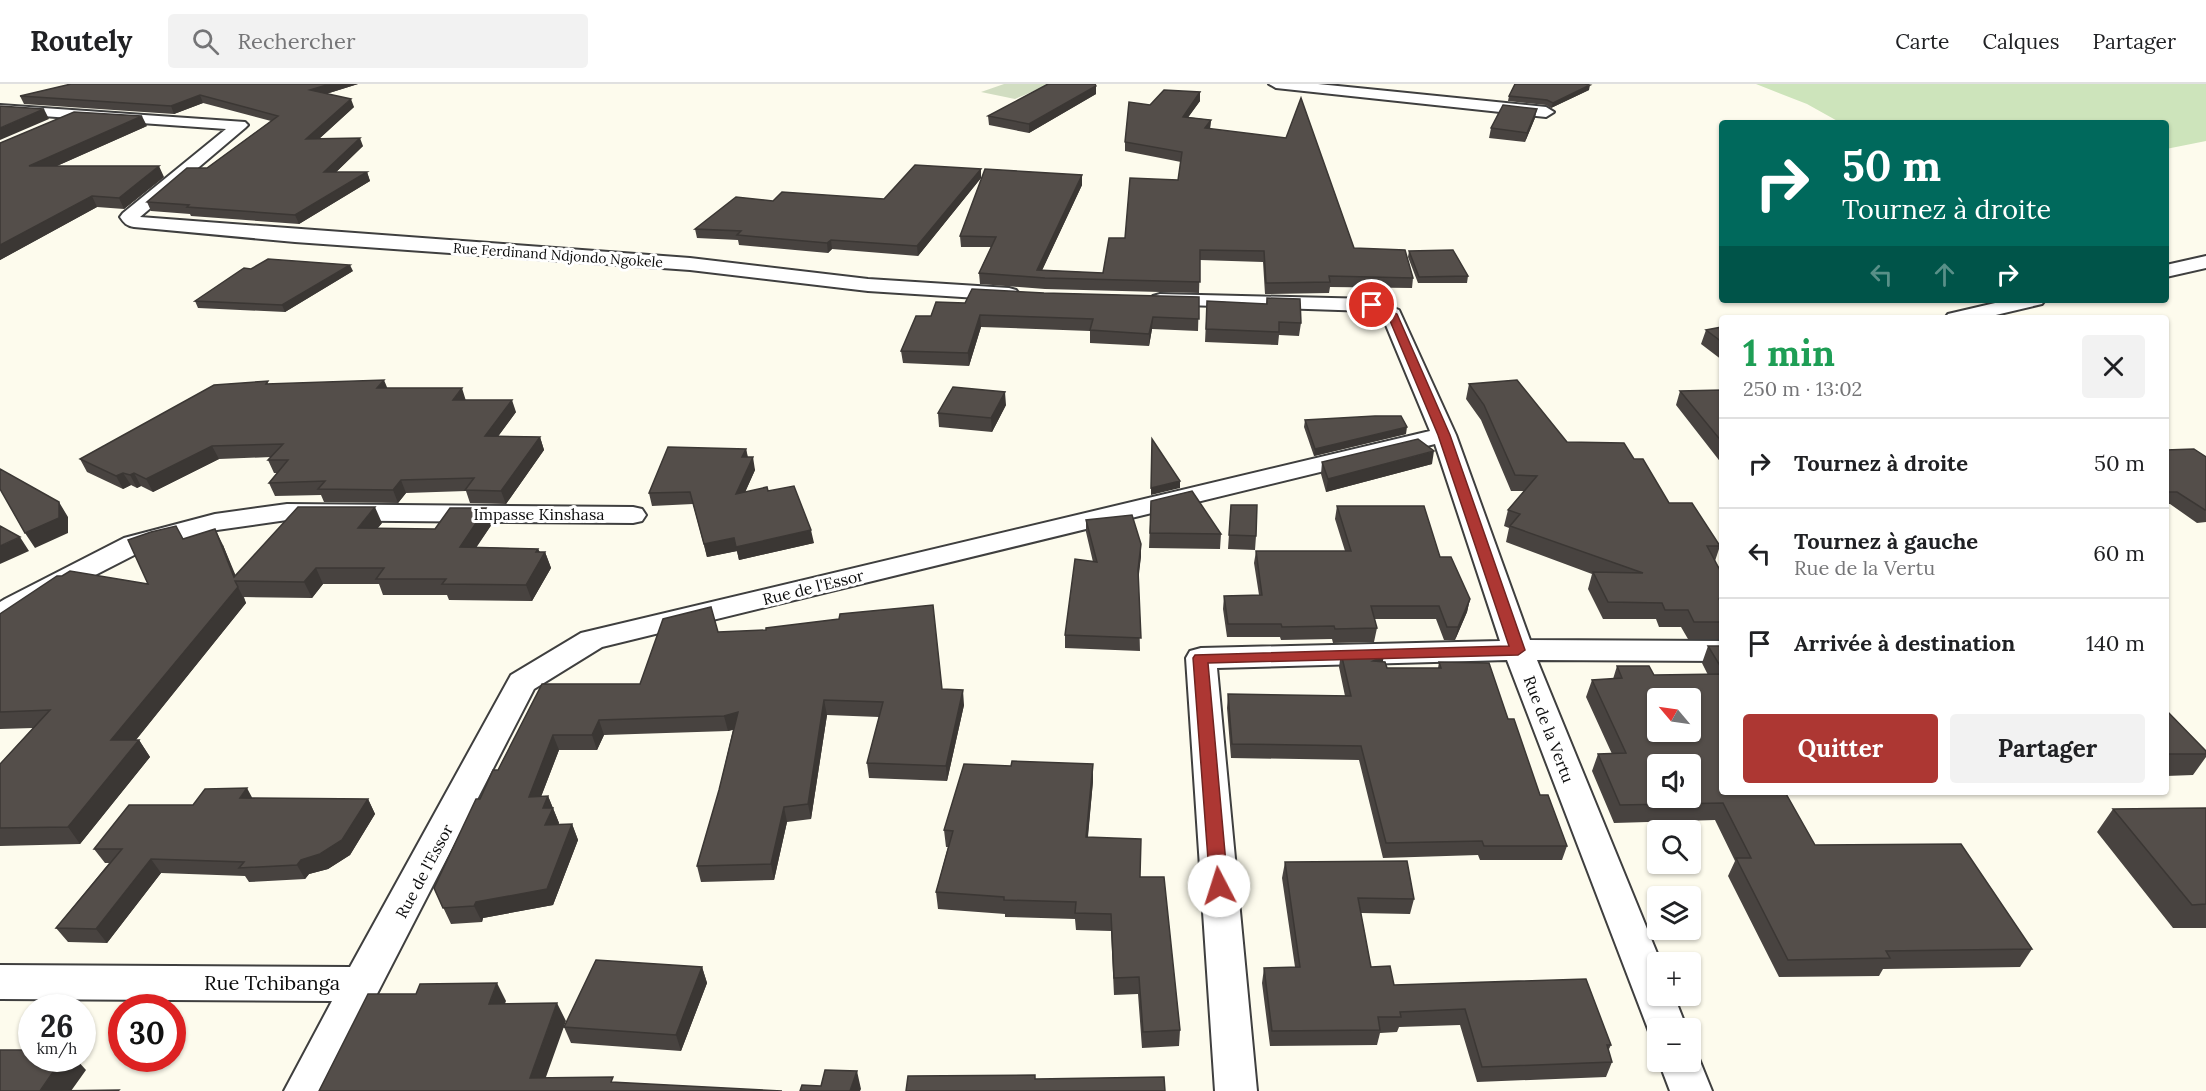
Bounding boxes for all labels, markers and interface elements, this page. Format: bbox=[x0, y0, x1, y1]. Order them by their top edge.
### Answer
search box bbox=[168, 14, 588, 68]
text: Routely bbox=[30, 23, 132, 59]
icon: search bbox=[189, 25, 222, 58]
text: Rechercher bbox=[237, 27, 355, 55]
text: Carte bbox=[1895, 28, 1949, 55]
text: Calques bbox=[1982, 28, 2059, 55]
text: Partager bbox=[2092, 28, 2176, 55]
text: 50 m bbox=[1842, 139, 1941, 193]
icon: right bbox=[1743, 144, 1821, 222]
text: Tournez à droite bbox=[1842, 192, 2051, 226]
street label: Rue Ferdinand Ndjondo Ngokele bbox=[452, 239, 664, 271]
icon: left bbox=[1865, 258, 1898, 291]
icon: ahead bbox=[1928, 258, 1961, 291]
icon: right bbox=[1991, 258, 2024, 291]
pin bbox=[1346, 279, 1397, 330]
icon: arrive bbox=[1355, 288, 1388, 321]
text: 1 min bbox=[1743, 330, 1835, 376]
button: close bbox=[2082, 335, 2145, 398]
text: 250 m · 13:02 bbox=[1743, 376, 1862, 401]
icon: right bbox=[1743, 447, 1776, 480]
text: Tournez à droite bbox=[1794, 449, 1968, 477]
text: 50 m bbox=[2094, 449, 2145, 477]
street label: Impasse Kinshasa bbox=[473, 504, 605, 524]
text: Tournez à gauche bbox=[1794, 527, 1978, 555]
icon: left bbox=[1743, 537, 1776, 570]
text: 60 m bbox=[2093, 539, 2145, 567]
text: Rue de la Vertu bbox=[1794, 555, 1935, 580]
street label: Rue de l'Essor bbox=[760, 565, 866, 609]
icon: arrive bbox=[1743, 627, 1776, 660]
text: Arrivée à destination bbox=[1794, 629, 2015, 657]
text: 140 m bbox=[2086, 629, 2145, 657]
street label: Rue de la Vertu bbox=[1519, 673, 1579, 786]
north arrow bbox=[1647, 688, 1701, 742]
map controls bbox=[1647, 688, 1701, 1072]
button: Quitter bbox=[1743, 714, 1938, 783]
button: Partager bbox=[1950, 714, 2145, 783]
button: sound bbox=[1647, 754, 1701, 808]
street label: Rue de l'Essor bbox=[391, 820, 457, 921]
button: search bbox=[1647, 820, 1701, 874]
position arrow bbox=[1187, 854, 1251, 918]
button: layers bbox=[1647, 886, 1701, 940]
button: + bbox=[1647, 952, 1701, 1006]
street label: Rue Tchibanga bbox=[204, 970, 340, 995]
speed limit sign: 30 bbox=[108, 994, 186, 1072]
text: 26 bbox=[40, 1007, 74, 1045]
button: − bbox=[1647, 1018, 1701, 1072]
text: km/h bbox=[37, 1039, 77, 1058]

